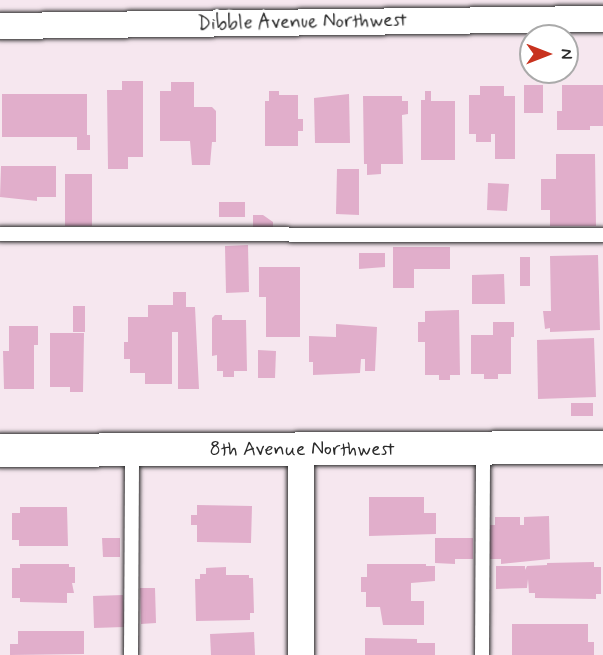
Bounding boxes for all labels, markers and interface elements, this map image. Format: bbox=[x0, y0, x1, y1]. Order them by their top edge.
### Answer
street label: Dibble Avenue Northwest bbox=[195, 8, 409, 36]
north arrow bbox=[519, 24, 579, 84]
text: N bbox=[555, 49, 576, 59]
street label: 8th Avenue Northwest bbox=[209, 437, 395, 461]

